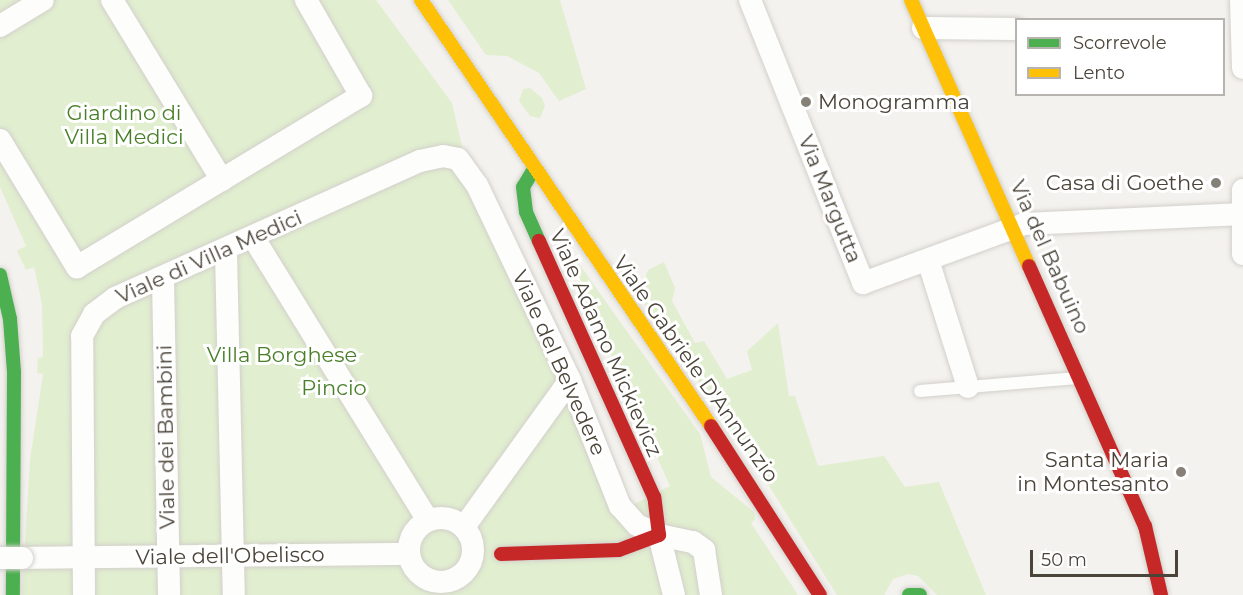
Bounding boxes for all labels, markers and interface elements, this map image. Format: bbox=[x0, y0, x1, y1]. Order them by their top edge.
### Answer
legend bbox=[1015, 18, 1225, 96]
text: Scorrevole bbox=[1073, 32, 1167, 54]
text: Lento bbox=[1073, 62, 1125, 84]
place label: Monogramma bbox=[818, 89, 970, 115]
marker: Monogramma bbox=[799, 95, 813, 109]
park label: Giardino di Villa Medici bbox=[64, 100, 184, 150]
street label: Via Margutta bbox=[793, 131, 867, 267]
place label: Casa di Goethe bbox=[1046, 170, 1204, 196]
street label: Via del Babuino bbox=[1005, 176, 1095, 338]
marker: Casa di Goethe bbox=[1209, 176, 1223, 190]
street label: Viale di Villa Medici bbox=[112, 205, 306, 309]
street label: Viale Adamo Mickievicz bbox=[544, 225, 668, 461]
street label: Viale Gabriele D'Annunzio bbox=[608, 251, 784, 487]
street label: Viale del Belvedere bbox=[507, 267, 611, 459]
park label: Villa Borghese bbox=[207, 342, 357, 368]
street label: Viale dei Bambini bbox=[152, 345, 180, 529]
park label: Pincio bbox=[301, 375, 367, 401]
place label: Santa Maria in Montesanto bbox=[1017, 447, 1169, 497]
marker: Santa Maria in Montesanto bbox=[1174, 465, 1188, 479]
scale bar bbox=[1033, 538, 1182, 576]
street label: Viale dell'Obelisco bbox=[135, 542, 325, 570]
text: 50 m bbox=[1041, 549, 1087, 571]

